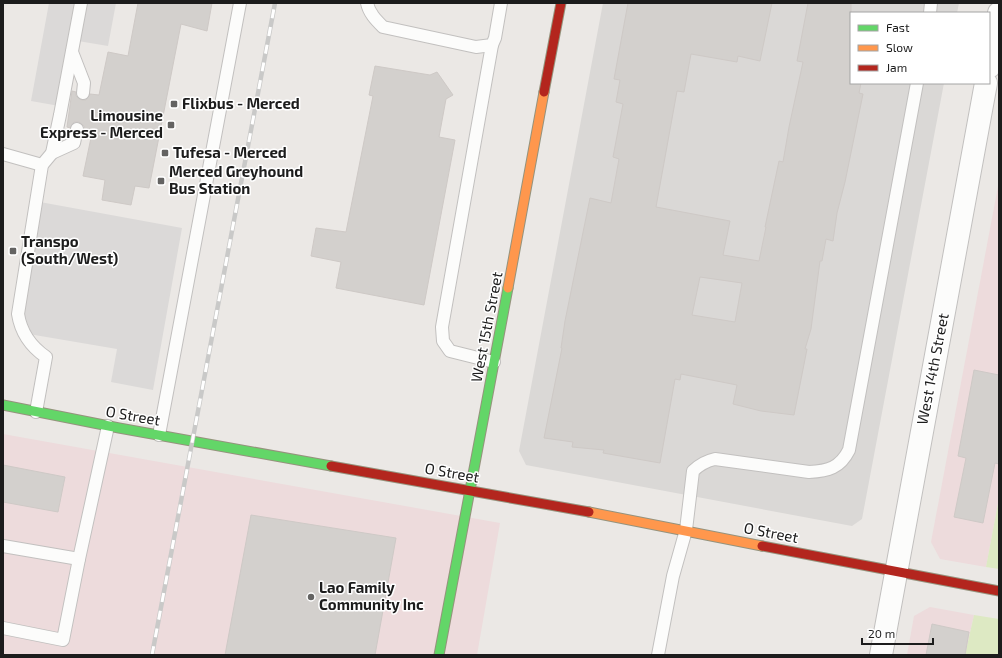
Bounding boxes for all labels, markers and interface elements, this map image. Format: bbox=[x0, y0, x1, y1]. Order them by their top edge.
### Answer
legend bbox=[850, 12, 990, 84]
text: Fast bbox=[886, 20, 910, 34]
text: Slow bbox=[886, 40, 913, 54]
text: Jam bbox=[886, 60, 907, 74]
place label: Flixbus - Merced bbox=[182, 94, 300, 112]
marker: Flixbus - Merced bbox=[169, 99, 179, 109]
place label: Limousine Express - Merced bbox=[40, 106, 163, 141]
marker: Limousine Express - Merced bbox=[166, 120, 176, 130]
place label: Tufesa - Merced bbox=[173, 143, 287, 161]
marker: Tufesa - Merced bbox=[160, 148, 170, 158]
place label: Merced Greyhound Bus Station bbox=[169, 162, 303, 197]
marker: Merced Greyhound Bus Station bbox=[156, 176, 166, 186]
place label: Transpo (South/West) bbox=[21, 232, 118, 267]
marker: Transpo (South/West) bbox=[8, 246, 18, 256]
street label: West 15th Street bbox=[466, 270, 506, 384]
street label: West 14th Street bbox=[912, 311, 952, 426]
street label: O Street bbox=[104, 401, 162, 429]
street label: O Street bbox=[423, 458, 481, 486]
street label: O Street bbox=[742, 518, 800, 546]
place label: Lao Family Community Inc bbox=[319, 578, 424, 614]
marker: Lao Family Community Inc bbox=[306, 592, 316, 602]
scale bar bbox=[862, 620, 933, 646]
text: 20 m bbox=[868, 626, 895, 640]

